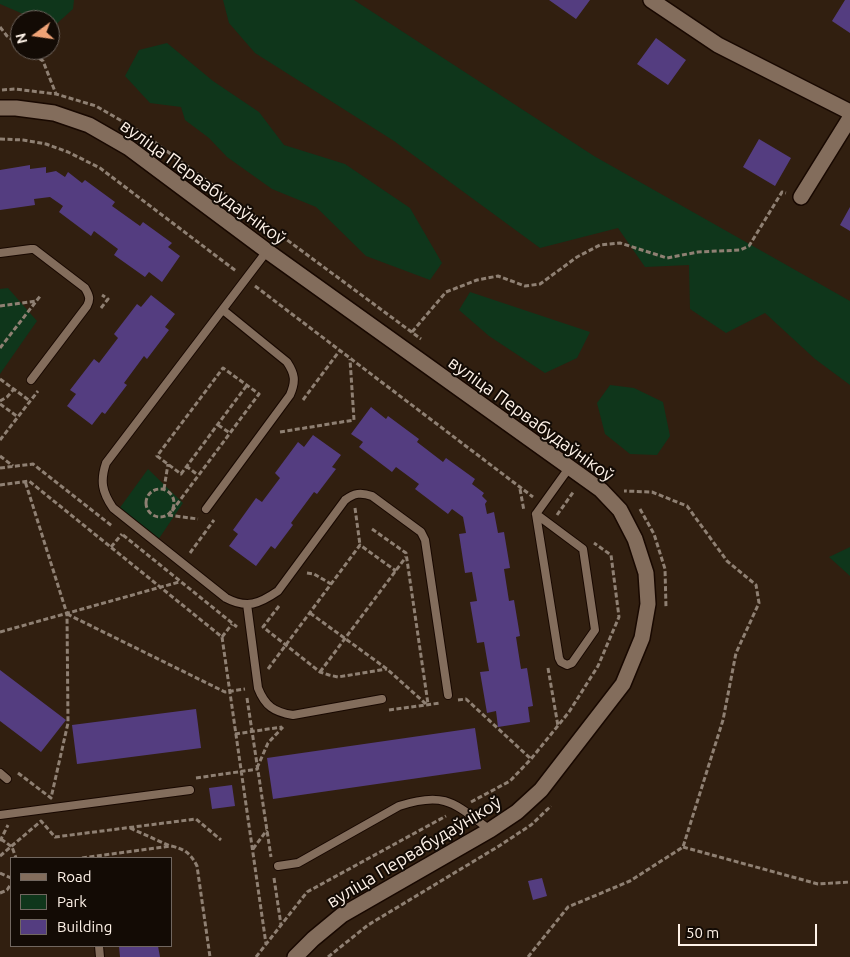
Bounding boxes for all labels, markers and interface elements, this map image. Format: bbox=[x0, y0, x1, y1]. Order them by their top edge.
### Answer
north arrow bbox=[10, 10, 60, 60]
text: N bbox=[12, 31, 30, 45]
street label: вуліца Первабудаўнікоў bbox=[116, 115, 290, 249]
street label: вуліца Первабудаўнікоў bbox=[444, 352, 618, 486]
street label: вуліца Первабудаўнікоў bbox=[323, 791, 505, 913]
legend bbox=[10, 857, 172, 947]
text: Road bbox=[57, 868, 92, 885]
text: Park bbox=[57, 893, 87, 910]
scale bar bbox=[680, 914, 819, 946]
text: Building bbox=[57, 918, 112, 935]
text: 50 m bbox=[686, 924, 719, 941]

